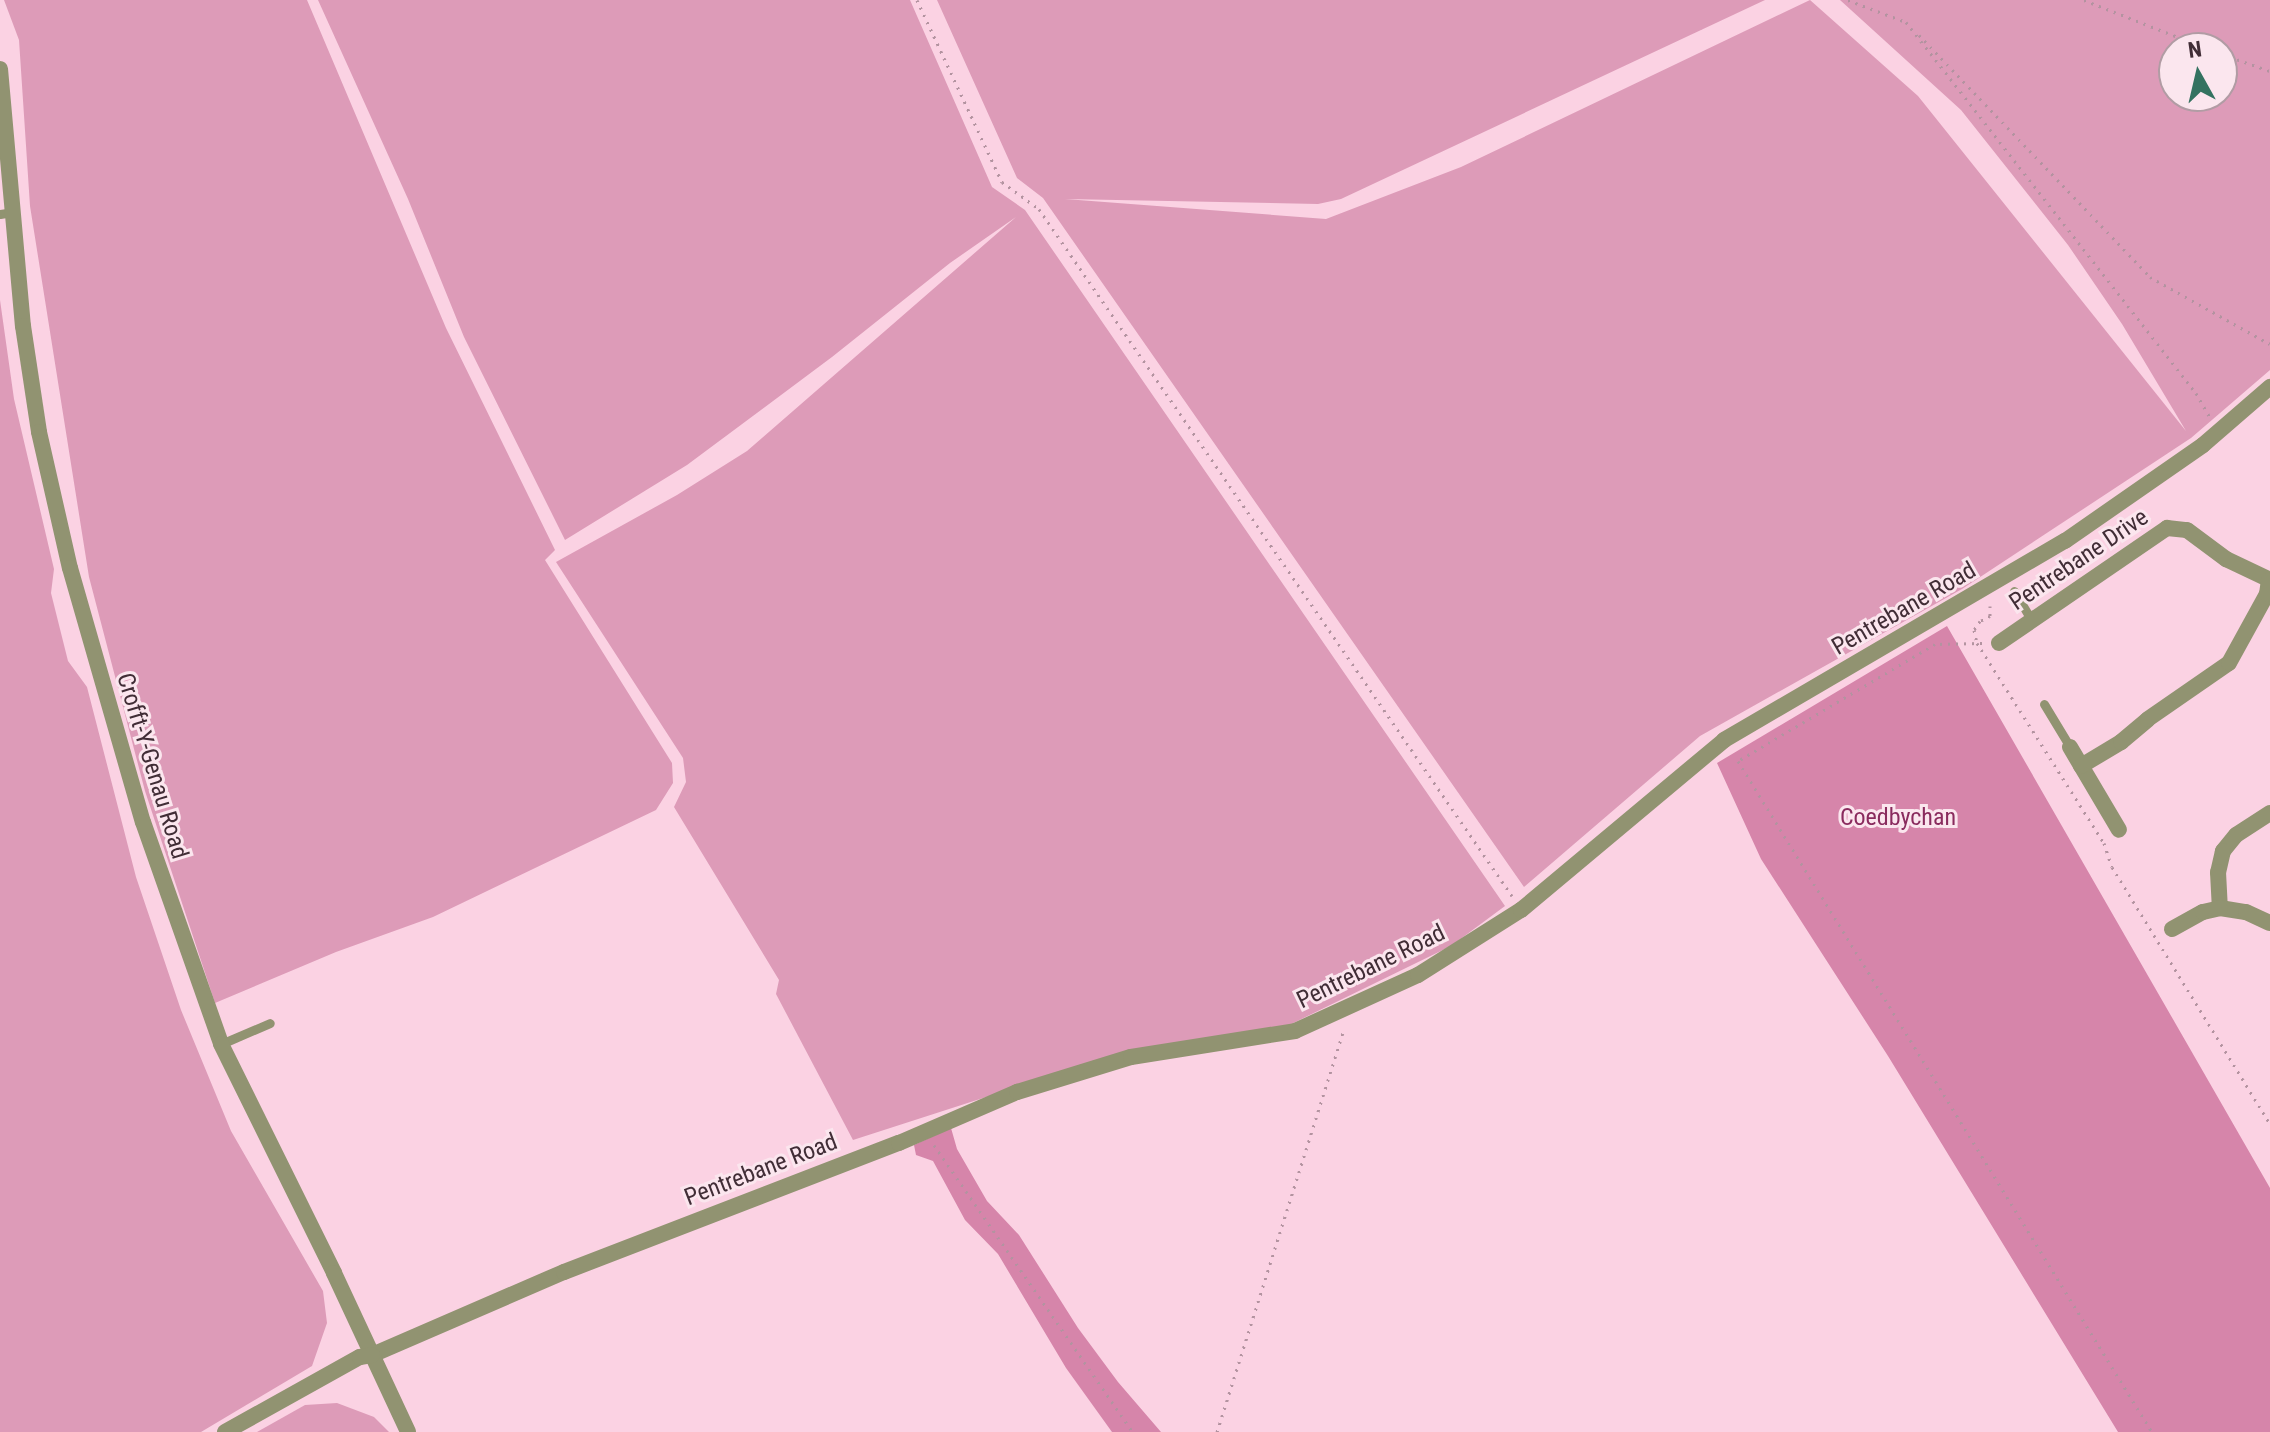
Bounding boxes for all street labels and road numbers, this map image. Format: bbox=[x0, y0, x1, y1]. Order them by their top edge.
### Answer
street label: Pentrebane Drive bbox=[2004, 503, 2154, 617]
street label: Pentrebane Road bbox=[1827, 556, 1981, 662]
street label: Crofft-Y-Genau Road bbox=[110, 670, 194, 862]
street label: Pentrebane Road bbox=[1292, 919, 1450, 1015]
street label: Pentrebane Road bbox=[681, 1128, 841, 1212]

